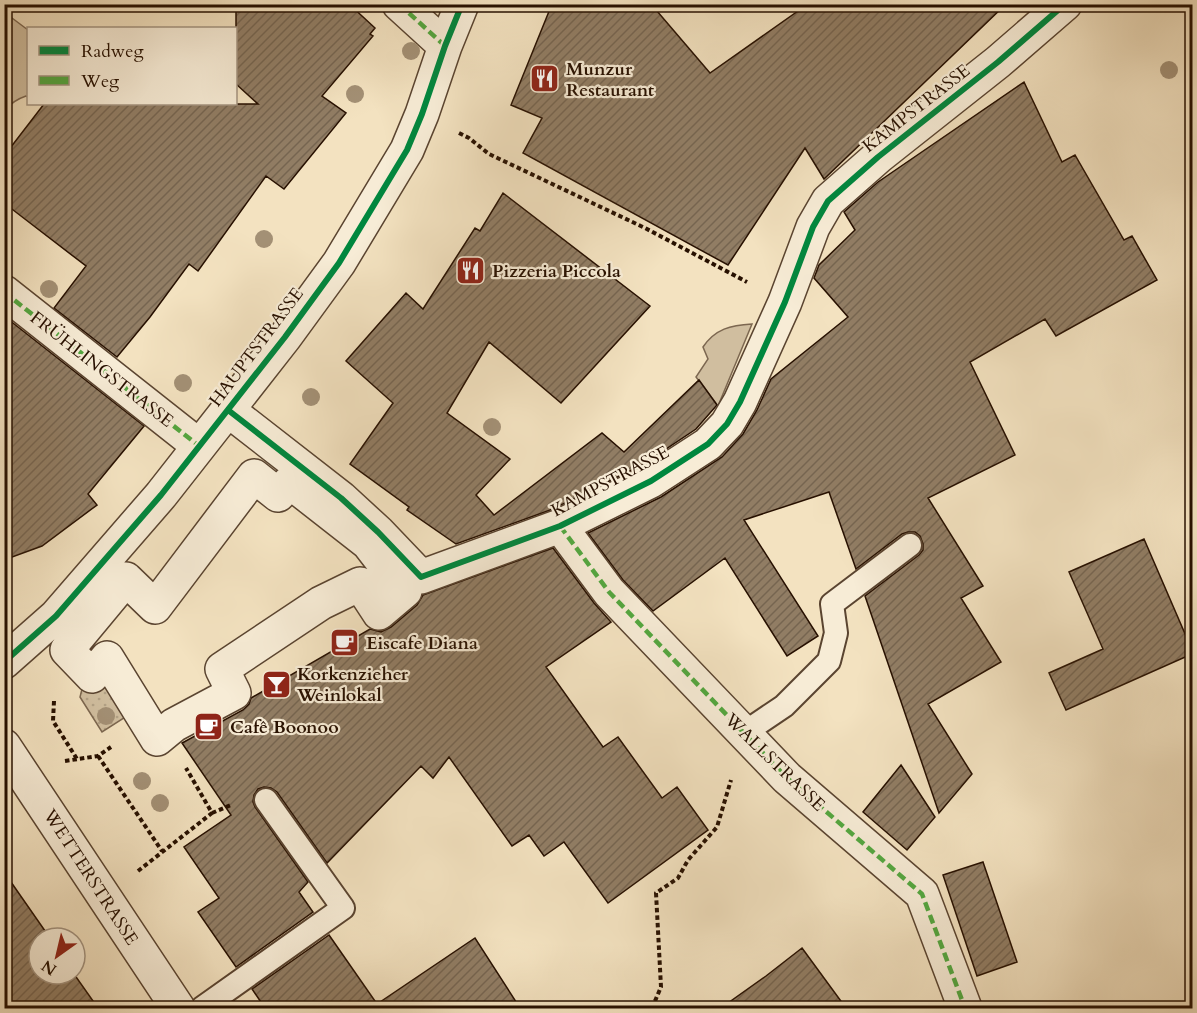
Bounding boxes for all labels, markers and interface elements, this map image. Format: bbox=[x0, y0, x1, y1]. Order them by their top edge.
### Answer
legend bbox=[27, 27, 237, 105]
text: Radweg bbox=[81, 39, 144, 64]
place label: Munzur Restaurant bbox=[566, 57, 655, 103]
street label: KAMPSTRASSE bbox=[857, 58, 975, 158]
restaurant icon: Munzur Restaurant bbox=[529, 63, 561, 95]
text: Weg bbox=[80, 69, 120, 94]
restaurant icon: Pizzeria Piccola bbox=[455, 255, 487, 287]
place label: Pizzeria Piccola bbox=[492, 259, 621, 284]
street label: HAUPTSTRASSE bbox=[203, 283, 309, 412]
street label: FRÜHLINGSTRASSE bbox=[25, 305, 179, 433]
street label: KAMPSTRASSE bbox=[547, 440, 674, 523]
cafe icon: Eiscafe Diana bbox=[329, 627, 361, 659]
place label: Eiscafe Diana bbox=[366, 631, 478, 656]
place label: Korkenzieher Weinlokal bbox=[296, 662, 409, 708]
bar icon: Korkenzieher Weinlokal bbox=[260, 668, 292, 700]
street label: WALLSTRASSE bbox=[718, 707, 830, 817]
cafe icon: Cafê Boonoo bbox=[193, 711, 225, 743]
place label: Cafê Boonoo bbox=[230, 715, 339, 740]
street label: WETTERSTRASSE bbox=[37, 804, 144, 950]
north arrow bbox=[27, 926, 87, 986]
text: N bbox=[37, 955, 61, 981]

